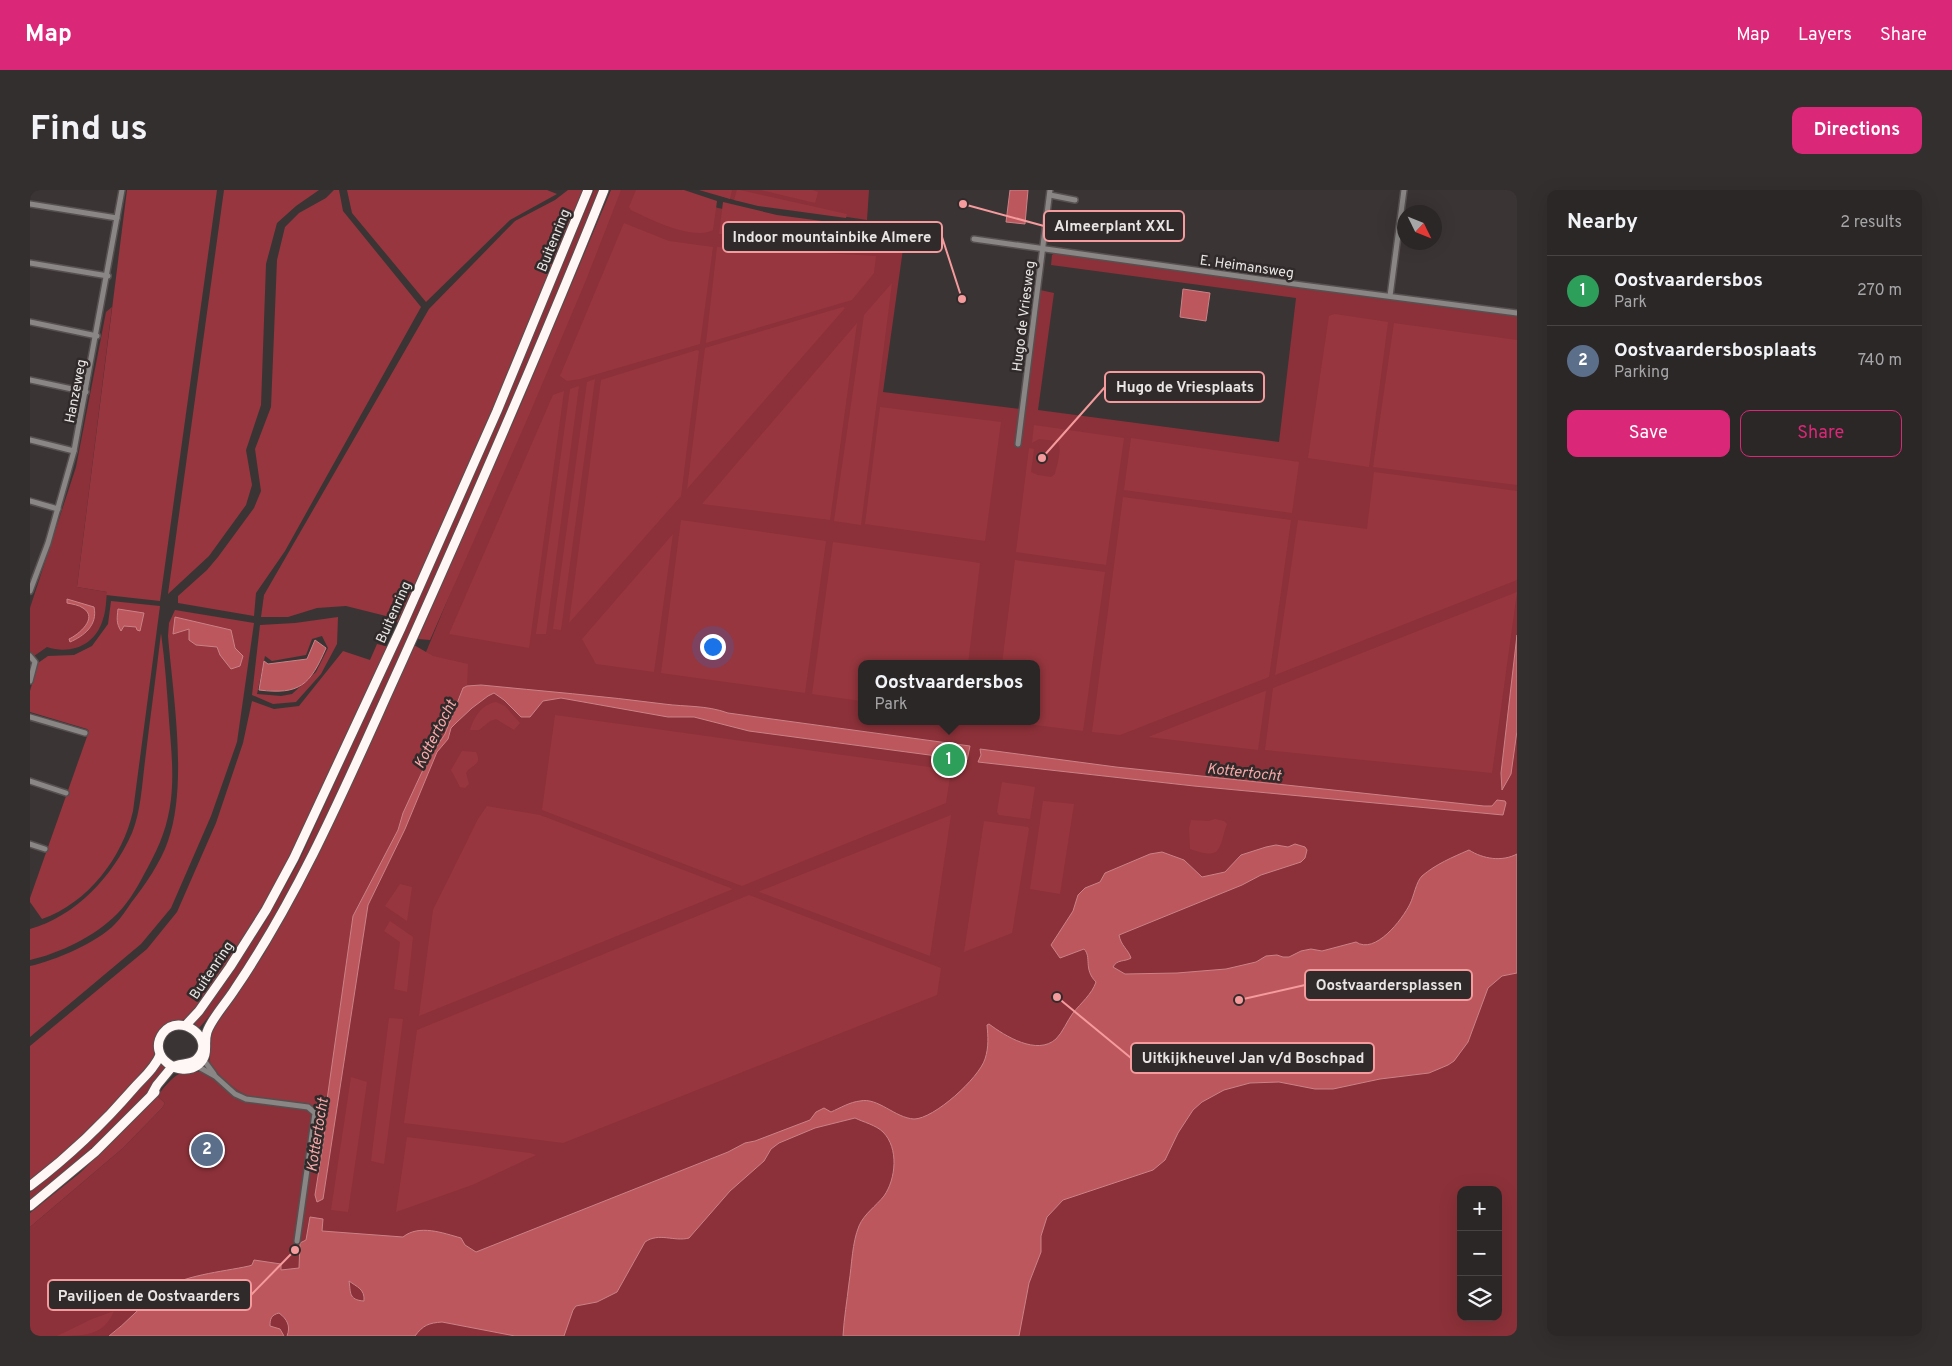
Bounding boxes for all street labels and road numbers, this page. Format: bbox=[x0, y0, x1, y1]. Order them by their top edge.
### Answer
street label: Buitenring bbox=[534, 207, 575, 275]
street label: E. Heimansweg bbox=[1199, 252, 1295, 283]
street label: Hugo de Vriesweg bbox=[1009, 260, 1040, 373]
street label: Hanzeweg bbox=[62, 358, 91, 425]
street label: Buitenring bbox=[373, 579, 416, 646]
street label: Buitenring bbox=[187, 939, 238, 1003]

